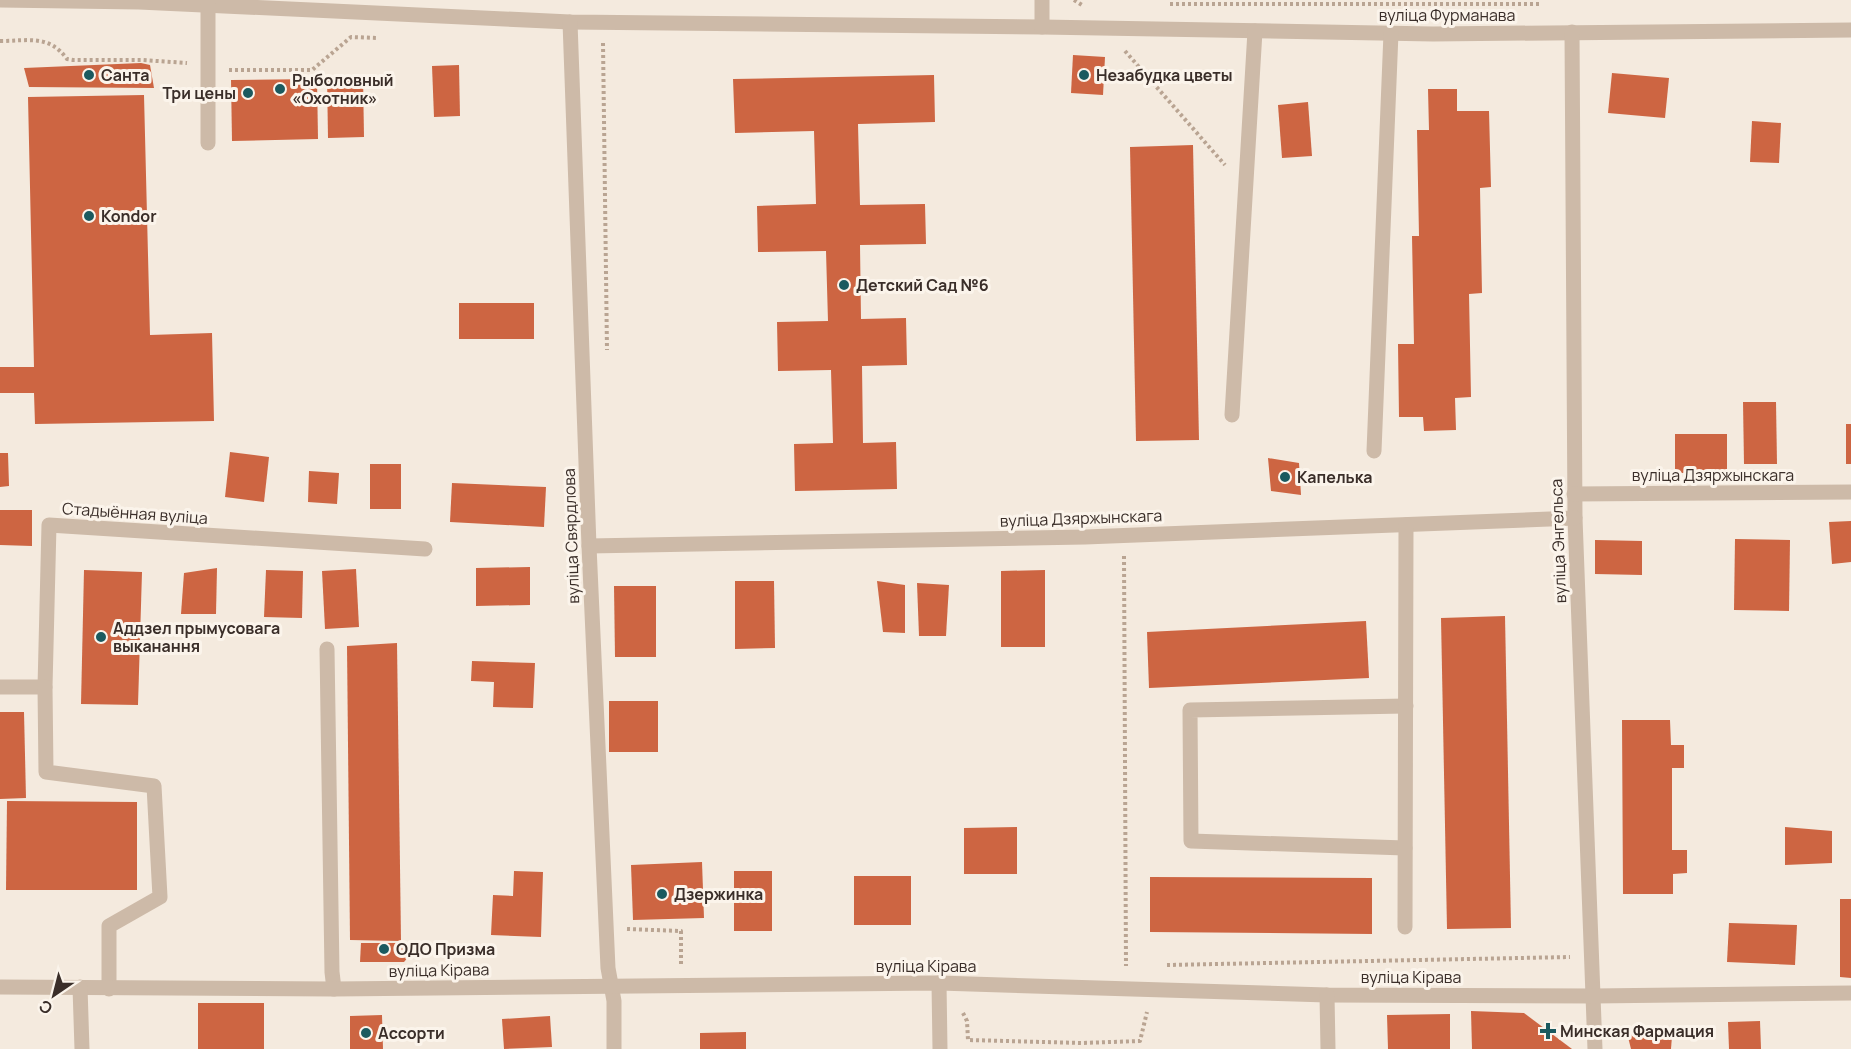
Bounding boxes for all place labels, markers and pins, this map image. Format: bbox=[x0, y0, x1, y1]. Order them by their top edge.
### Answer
place label: Санта bbox=[101, 64, 150, 86]
place label: Незабудка цветы bbox=[1096, 64, 1233, 86]
marker: Санта bbox=[82, 68, 96, 82]
marker: Незабудка цветы bbox=[1077, 68, 1091, 82]
place label: Рыболовный «Охотник» bbox=[292, 69, 394, 109]
place label: Три цены bbox=[162, 82, 236, 104]
marker: Рыболовный «Охотник» bbox=[273, 82, 287, 96]
marker: Три цены bbox=[241, 86, 255, 100]
place label: Kondor bbox=[101, 205, 157, 227]
marker: Kondor bbox=[82, 209, 96, 223]
place label: Детский Сад №6 bbox=[856, 274, 989, 296]
marker: Детский Сад №6 bbox=[837, 278, 851, 292]
place label: Капелька bbox=[1297, 466, 1373, 488]
marker: Капелька bbox=[1278, 470, 1292, 484]
place label: Аддзел прымусовага выканання bbox=[113, 617, 280, 657]
marker: Аддзел прымусовага выканання bbox=[94, 630, 108, 644]
place label: Дзержинка bbox=[674, 883, 763, 905]
marker: Дзержинка bbox=[655, 887, 669, 901]
place label: ОДО Призма bbox=[396, 938, 495, 960]
marker: ОДО Призма bbox=[377, 942, 391, 956]
place label: Минская Фармация bbox=[1560, 1020, 1714, 1042]
place label: Ассорти bbox=[378, 1022, 445, 1044]
marker: Минская Фармация bbox=[1541, 1024, 1555, 1038]
marker: Ассорти bbox=[359, 1026, 373, 1040]

